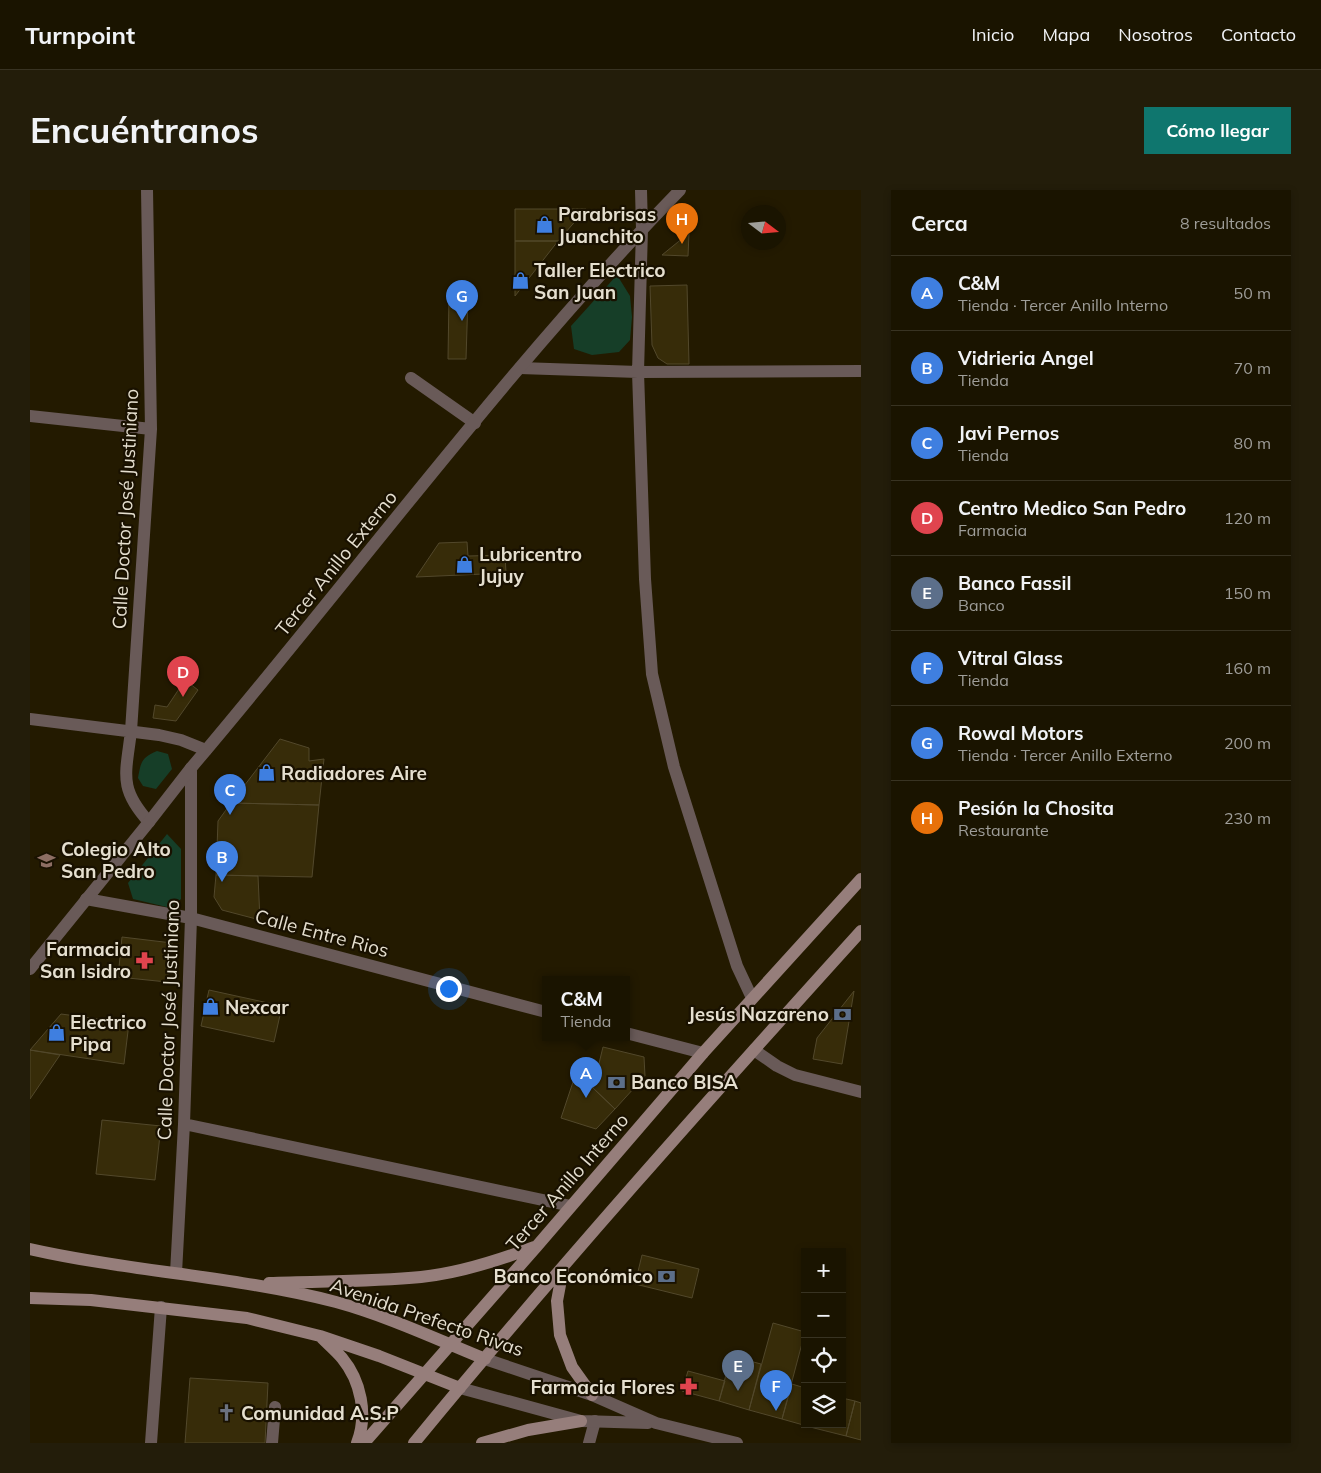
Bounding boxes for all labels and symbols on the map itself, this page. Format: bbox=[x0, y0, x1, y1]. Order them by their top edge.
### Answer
place label: Parabrisas Juanchito bbox=[558, 202, 656, 248]
pin: H bbox=[666, 203, 698, 244]
north arrow bbox=[741, 205, 786, 250]
shop icon: Parabrisas Juanchito bbox=[534, 215, 554, 235]
place label: Taller Electrico San Juan bbox=[534, 258, 666, 304]
shop icon: Taller Electrico San Juan bbox=[510, 271, 530, 291]
pin: G bbox=[446, 280, 478, 321]
street label: Calle Doctor José Justiniano bbox=[107, 388, 143, 630]
street label: Tercer Anillo Externo bbox=[270, 485, 402, 641]
place label: Lubricentro Jujuy bbox=[479, 542, 582, 588]
shop icon: Lubricentro Jujuy bbox=[455, 555, 475, 575]
pin: D bbox=[167, 656, 199, 697]
place label: Radiadores Aire bbox=[281, 761, 427, 785]
shop icon: Radiadores Aire bbox=[257, 763, 277, 783]
pin: C bbox=[214, 774, 246, 815]
place label: Colegio Alto San Pedro bbox=[61, 837, 171, 883]
pin: B bbox=[206, 841, 238, 882]
school or university icon: Colegio Alto San Pedro bbox=[37, 850, 57, 870]
street label: Calle Doctor José Justiniano bbox=[152, 899, 184, 1141]
street label: Calle Entre Rios bbox=[253, 904, 391, 962]
place label: Farmacia San Isidro bbox=[40, 937, 131, 983]
pharmacy icon: Farmacia San Isidro bbox=[135, 950, 155, 970]
your location bbox=[436, 976, 462, 1002]
place label: Nexcar bbox=[225, 995, 289, 1019]
shop icon: Nexcar bbox=[201, 997, 221, 1017]
place label: Jesús Nazareno bbox=[688, 1002, 829, 1026]
bank icon: Jesús Nazareno bbox=[833, 1004, 853, 1024]
place label: Electrico Pipa bbox=[70, 1010, 147, 1056]
shop icon: Electrico Pipa bbox=[46, 1023, 66, 1043]
pin: A bbox=[570, 1057, 602, 1098]
place label: Banco BISA bbox=[631, 1070, 739, 1094]
bank icon: Banco BISA bbox=[607, 1072, 627, 1092]
street label: Tercer Anillo Interno bbox=[501, 1108, 633, 1256]
place label: Banco Económico bbox=[494, 1264, 653, 1288]
bank icon: Banco Económico bbox=[657, 1266, 677, 1286]
street label: Avenida Prefecto Rivas bbox=[327, 1273, 527, 1361]
pin: E bbox=[722, 1350, 754, 1391]
pin: F bbox=[760, 1370, 792, 1411]
place label: Farmacia Flores bbox=[531, 1375, 675, 1399]
pharmacy icon: Farmacia Flores bbox=[679, 1377, 699, 1397]
place label: Comunidad A.S.P bbox=[241, 1401, 399, 1425]
church icon: Comunidad A.S.P bbox=[217, 1403, 237, 1423]

